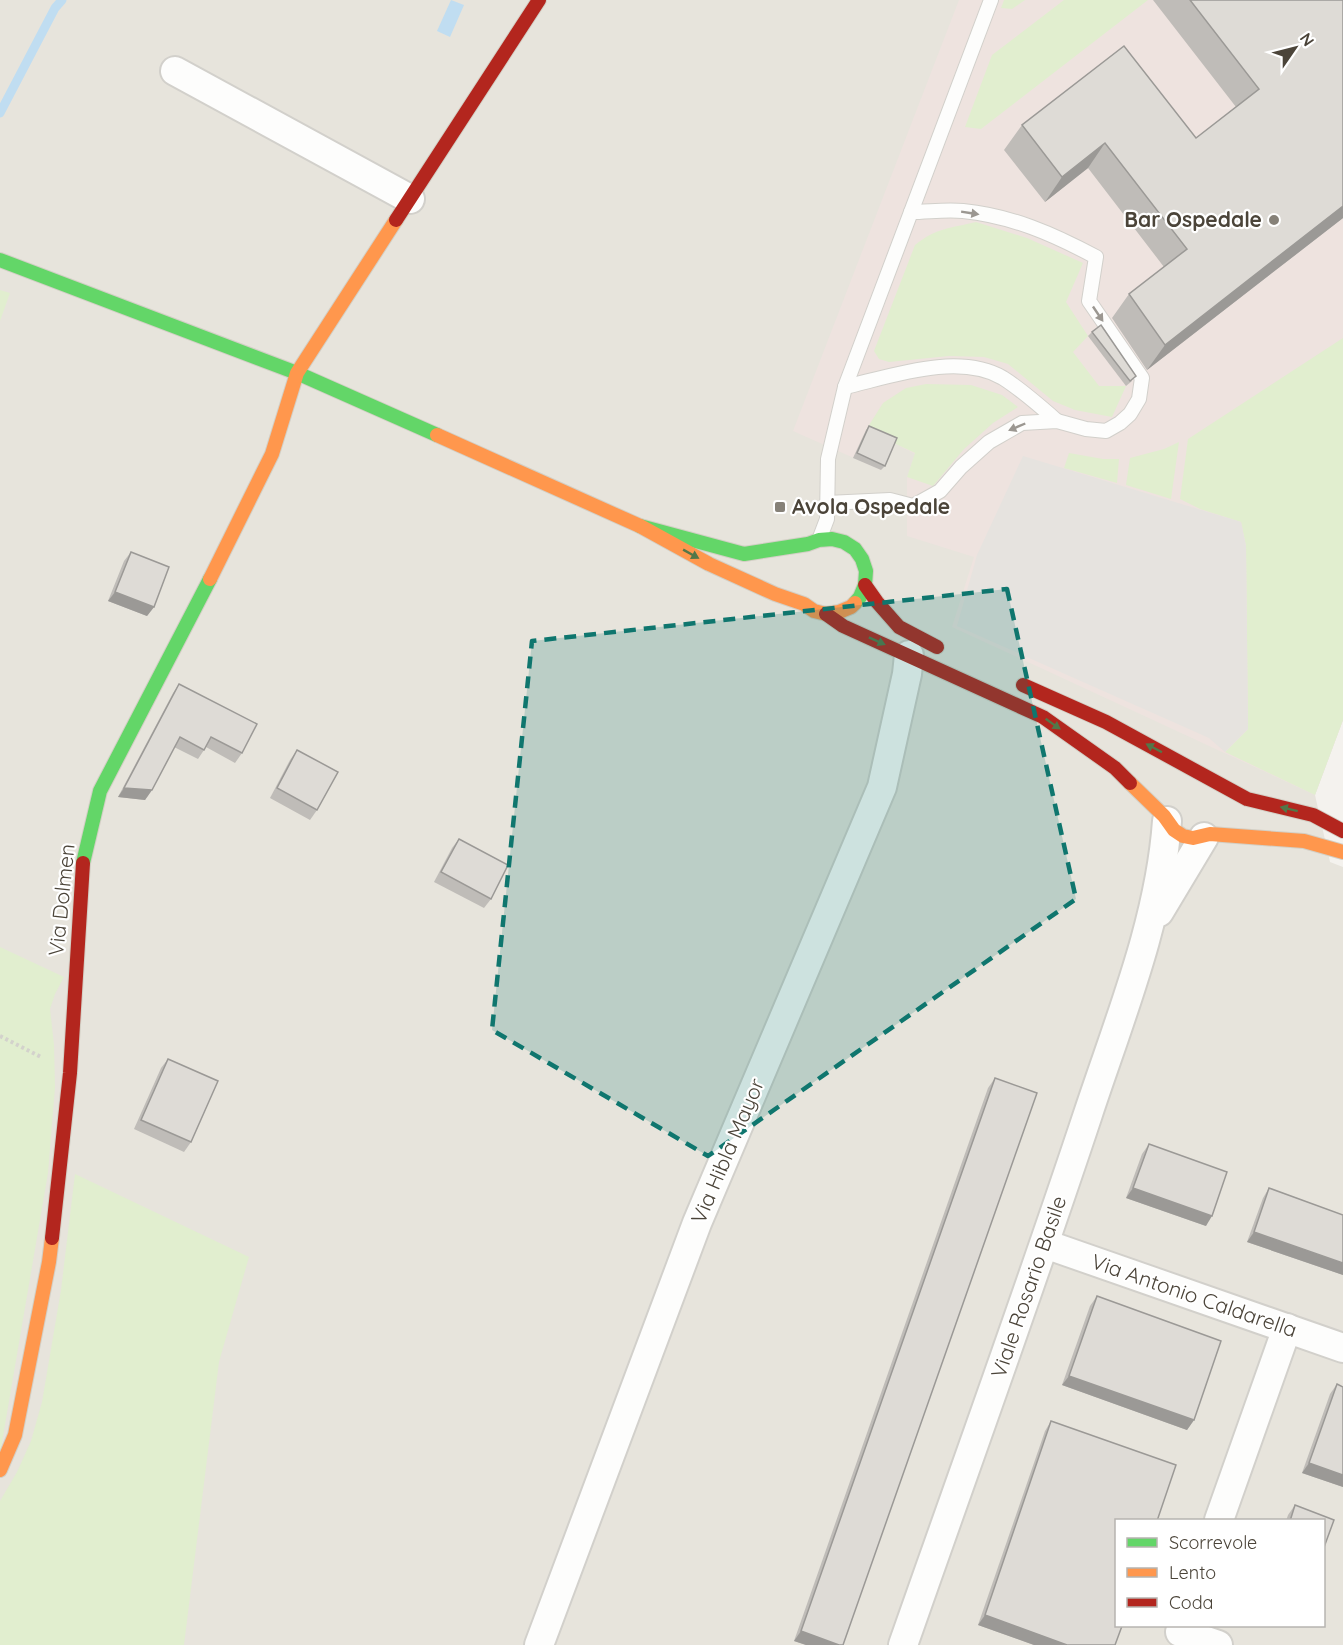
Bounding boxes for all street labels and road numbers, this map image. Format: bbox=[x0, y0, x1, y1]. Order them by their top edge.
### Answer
street label: Via Dolmen bbox=[42, 842, 80, 957]
street label: Via Hibla Mayor bbox=[685, 1074, 769, 1227]
street label: Viale Rosario Basile bbox=[985, 1192, 1071, 1381]
street label: Via Antonio Caldarella bbox=[1088, 1248, 1301, 1342]

